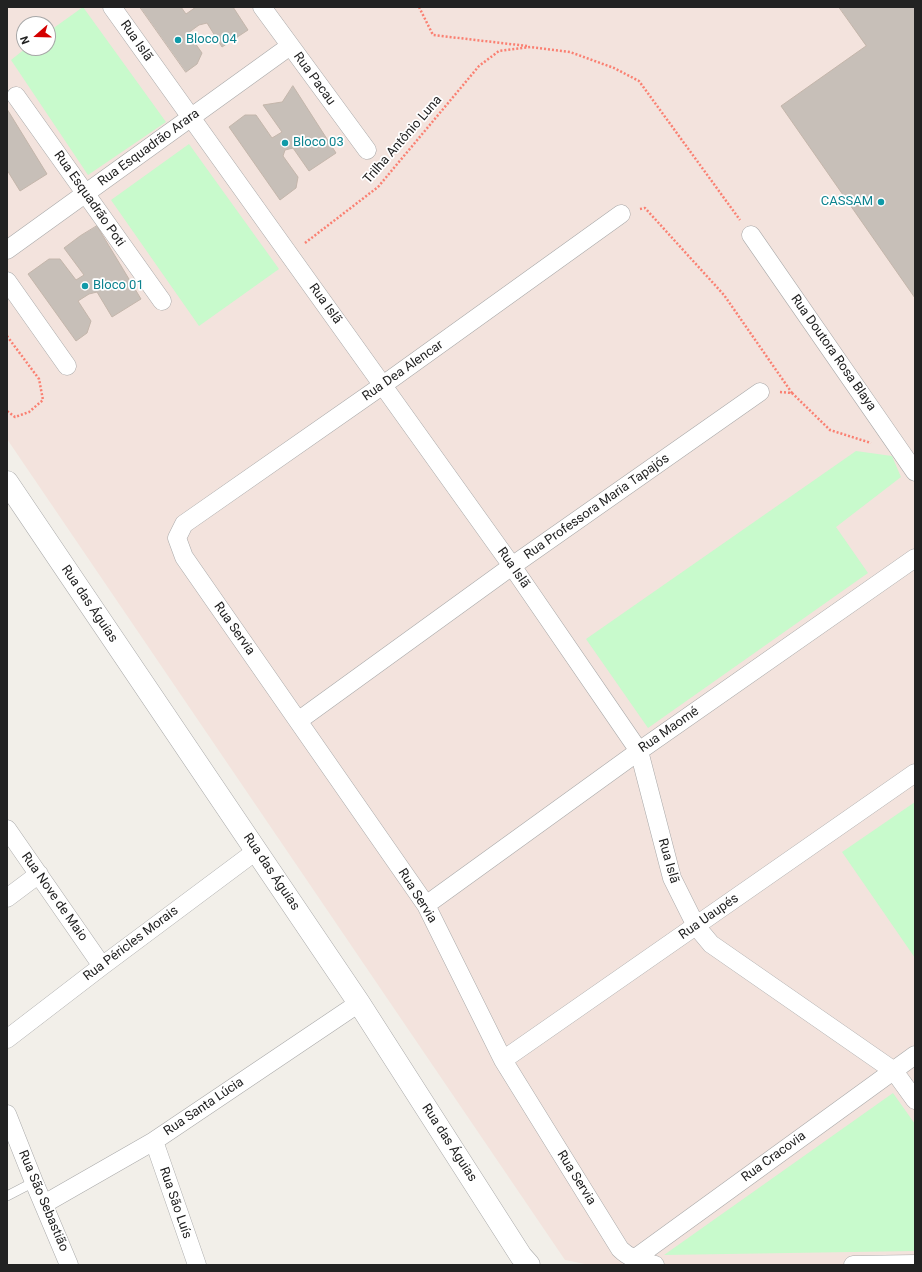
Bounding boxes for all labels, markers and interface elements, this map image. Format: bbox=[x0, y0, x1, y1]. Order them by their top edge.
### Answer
north arrow bbox=[16, 16, 56, 56]
street label: Rua Islã bbox=[116, 18, 156, 64]
place label: Bloco 04 bbox=[186, 32, 237, 48]
text: N bbox=[18, 34, 33, 46]
marker: Bloco 04 bbox=[173, 35, 183, 45]
street label: Rua Pacau bbox=[290, 49, 338, 109]
street label: Trilha Antônio Luna bbox=[360, 93, 446, 187]
street label: Rua Esquadrão Arara bbox=[95, 106, 203, 190]
place label: Bloco 03 bbox=[293, 135, 344, 151]
marker: Bloco 03 bbox=[280, 138, 290, 148]
street label: Rua Esquadrão Poti bbox=[50, 148, 128, 250]
place label: CASSAM bbox=[821, 194, 873, 210]
marker: CASSAM bbox=[876, 197, 886, 207]
place label: Bloco 01 bbox=[93, 278, 144, 294]
marker: Bloco 01 bbox=[80, 281, 90, 291]
street label: Rua Islã bbox=[305, 281, 345, 327]
street label: Rua Doutora Rosa Blaya bbox=[787, 292, 879, 414]
street label: Rua Dea Alencar bbox=[360, 337, 446, 405]
street label: Rua Professora Maria Tapajós bbox=[521, 451, 673, 563]
street label: Rua Islã bbox=[493, 545, 533, 591]
street label: Rua das Águias bbox=[57, 562, 121, 646]
street label: Rua Servia bbox=[210, 599, 258, 659]
street label: Rua Maomé bbox=[636, 704, 702, 756]
street label: Rua das Águias bbox=[239, 830, 303, 914]
street label: Rua Islã bbox=[654, 837, 682, 885]
street label: Rua Nove de Maio bbox=[18, 850, 90, 944]
street label: Rua Servia bbox=[394, 866, 440, 926]
street label: Rua Uaupés bbox=[676, 891, 742, 943]
street label: Rua Péricles Morais bbox=[81, 903, 181, 985]
street label: Rua Santa Lúcia bbox=[161, 1075, 247, 1139]
street label: Rua das Águias bbox=[418, 1101, 480, 1185]
street label: Rua Cracovia bbox=[739, 1128, 809, 1186]
street label: Rua São Sebastião bbox=[15, 1148, 71, 1254]
street label: Rua Servia bbox=[553, 1148, 599, 1208]
street label: Rua São Luís bbox=[155, 1165, 195, 1241]

